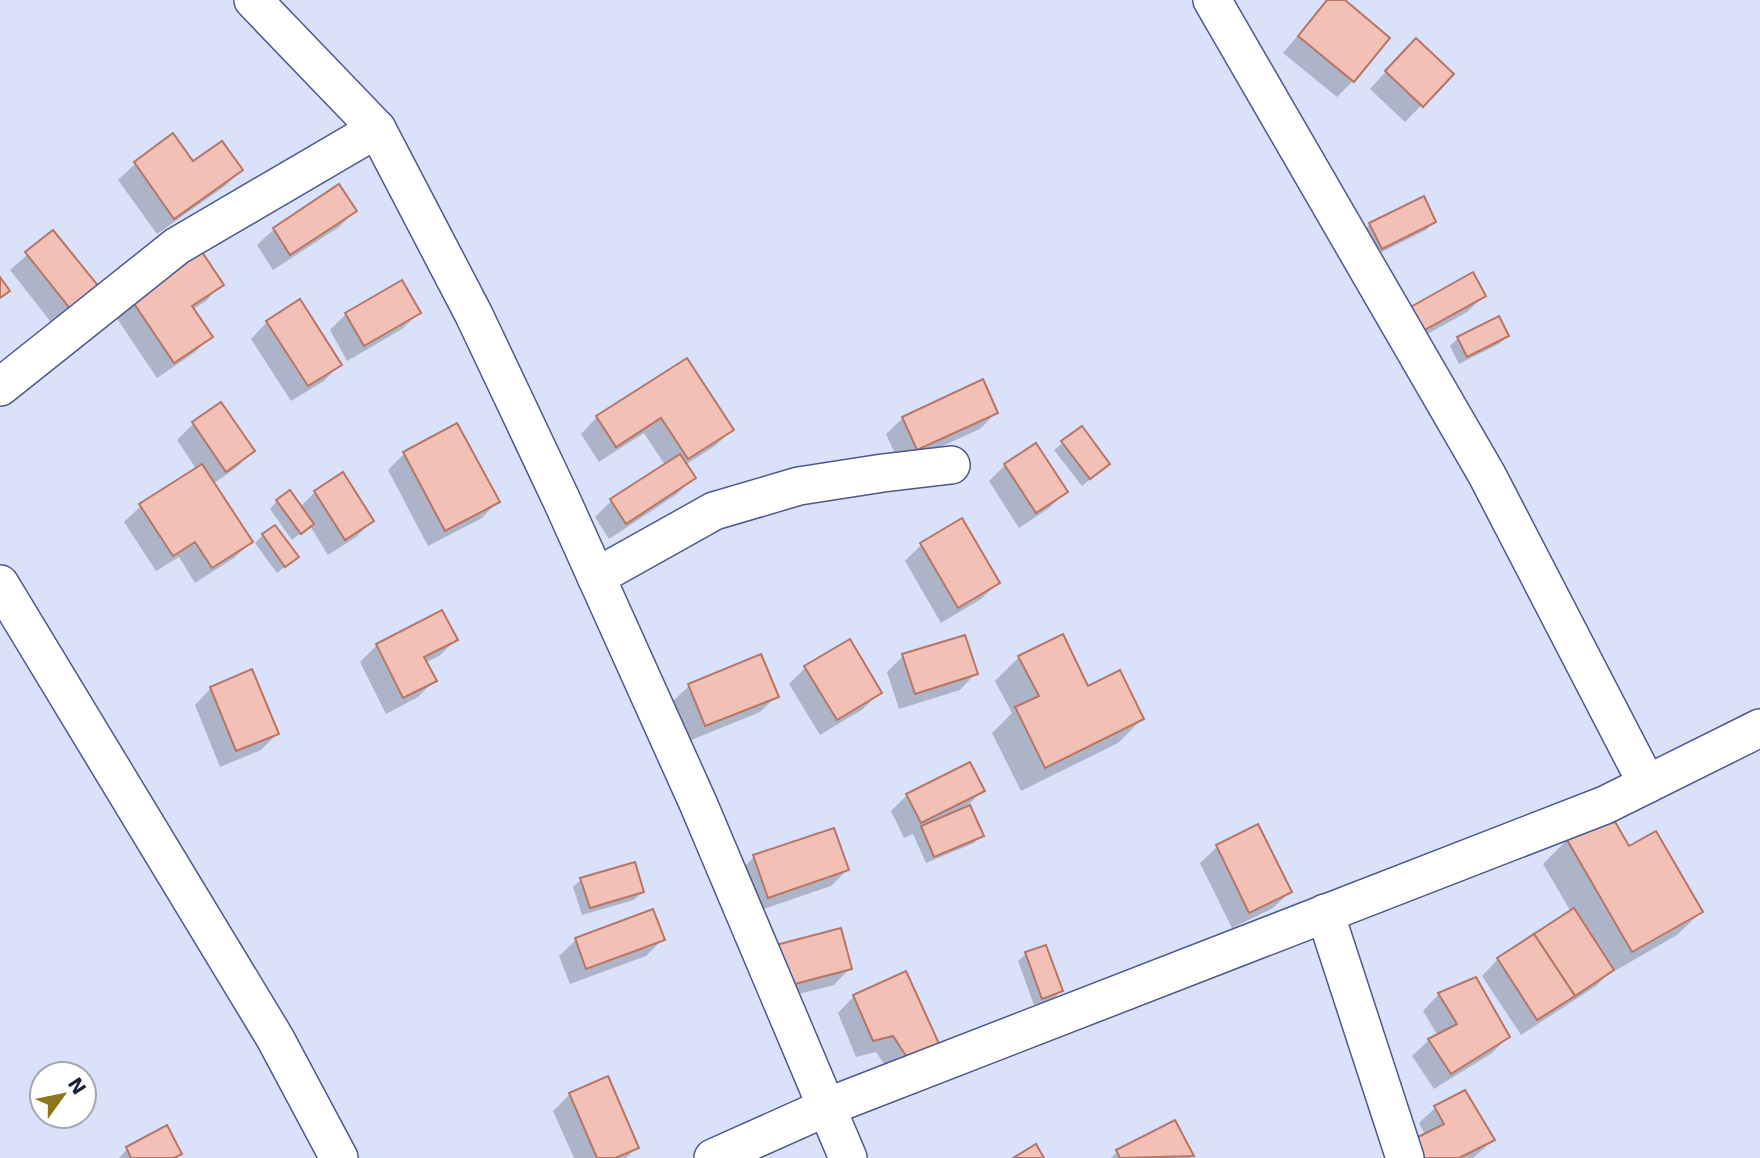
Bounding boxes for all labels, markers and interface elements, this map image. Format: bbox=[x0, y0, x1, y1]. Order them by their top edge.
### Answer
north arrow bbox=[28, 1060, 98, 1130]
text: N bbox=[64, 1073, 91, 1098]

